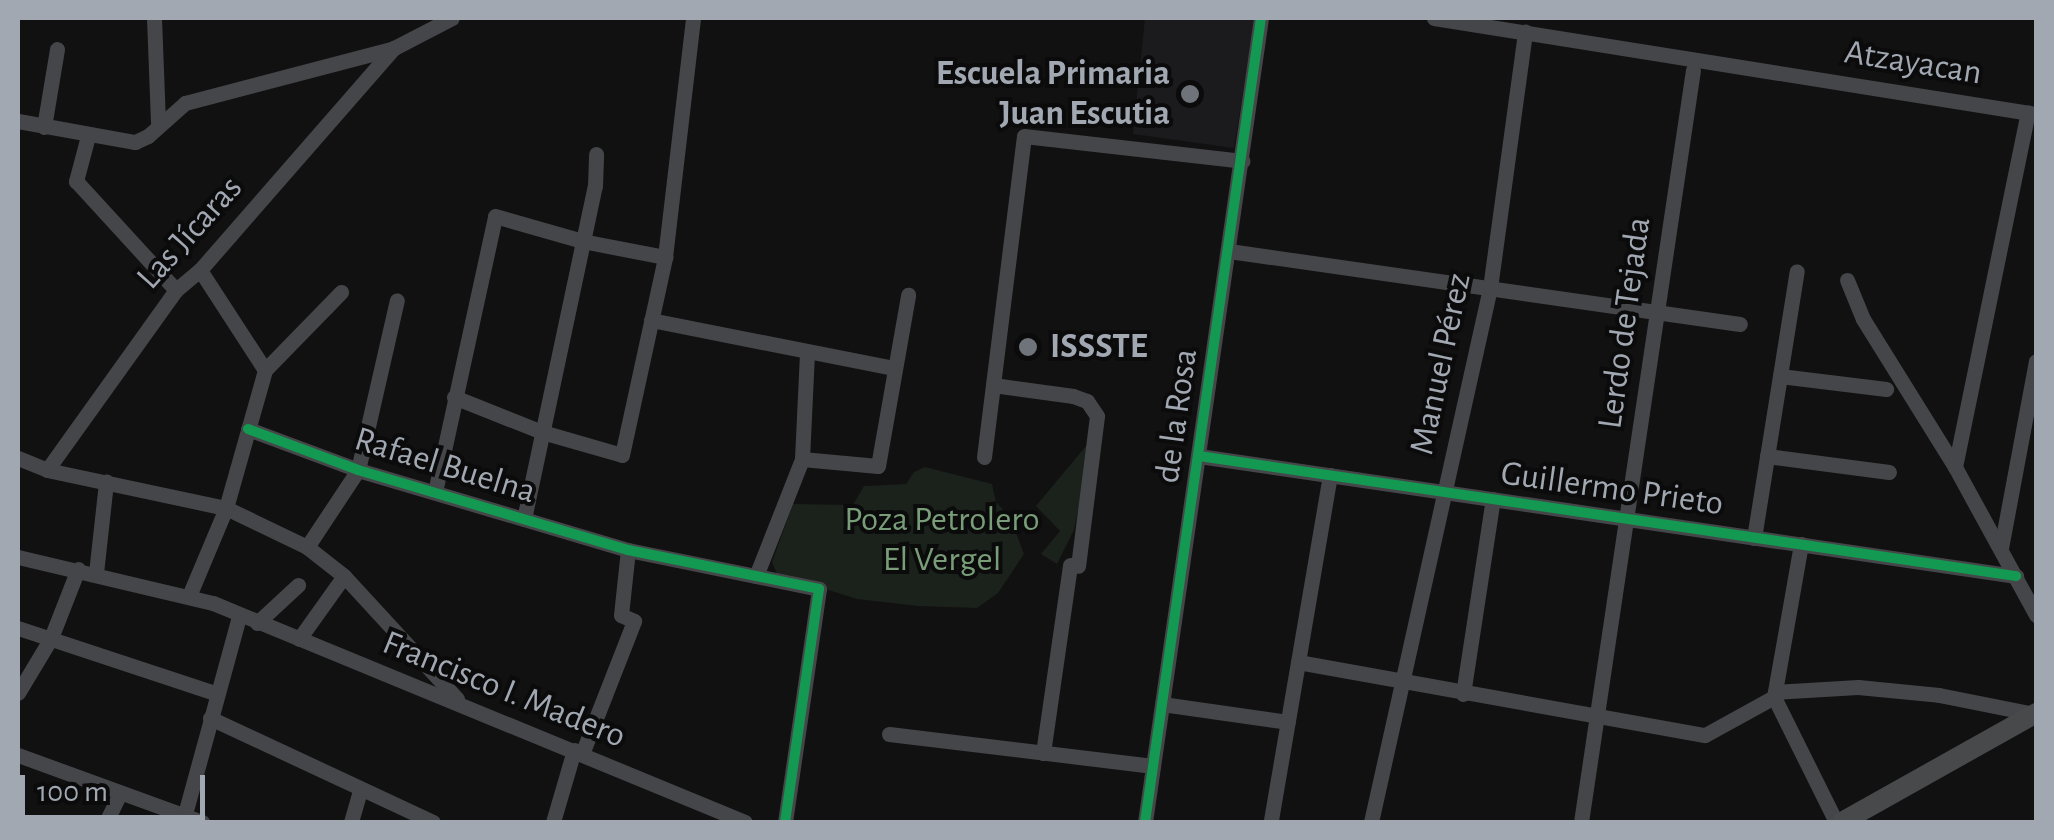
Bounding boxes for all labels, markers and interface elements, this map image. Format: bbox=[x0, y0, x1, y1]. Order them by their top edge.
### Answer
street label: Atzayacan bbox=[1841, 31, 1985, 95]
place label: Escuela Primaria Juan Escutia bbox=[936, 53, 1170, 135]
marker: Escuela Primaria Juan Escutia bbox=[1179, 83, 1201, 105]
street label: Las Jícaras bbox=[128, 168, 252, 298]
street label: Lerdo de Tejada bbox=[1589, 214, 1661, 432]
street label: Manuel Pérez bbox=[1401, 270, 1481, 458]
place label: ISSSTE bbox=[1050, 326, 1147, 368]
marker: ISSSTE bbox=[1015, 334, 1041, 360]
street label: de la Rosa bbox=[1147, 346, 1207, 486]
street label: Rafael Buelna bbox=[349, 419, 541, 513]
street label: Guillermo Prieto bbox=[1498, 453, 1726, 525]
park label: Poza Petrolero El Vergel bbox=[844, 499, 1040, 581]
street label: Francisco I. Madero bbox=[376, 622, 632, 758]
scale bar bbox=[25, 755, 210, 817]
text: 100 m bbox=[37, 777, 108, 807]

